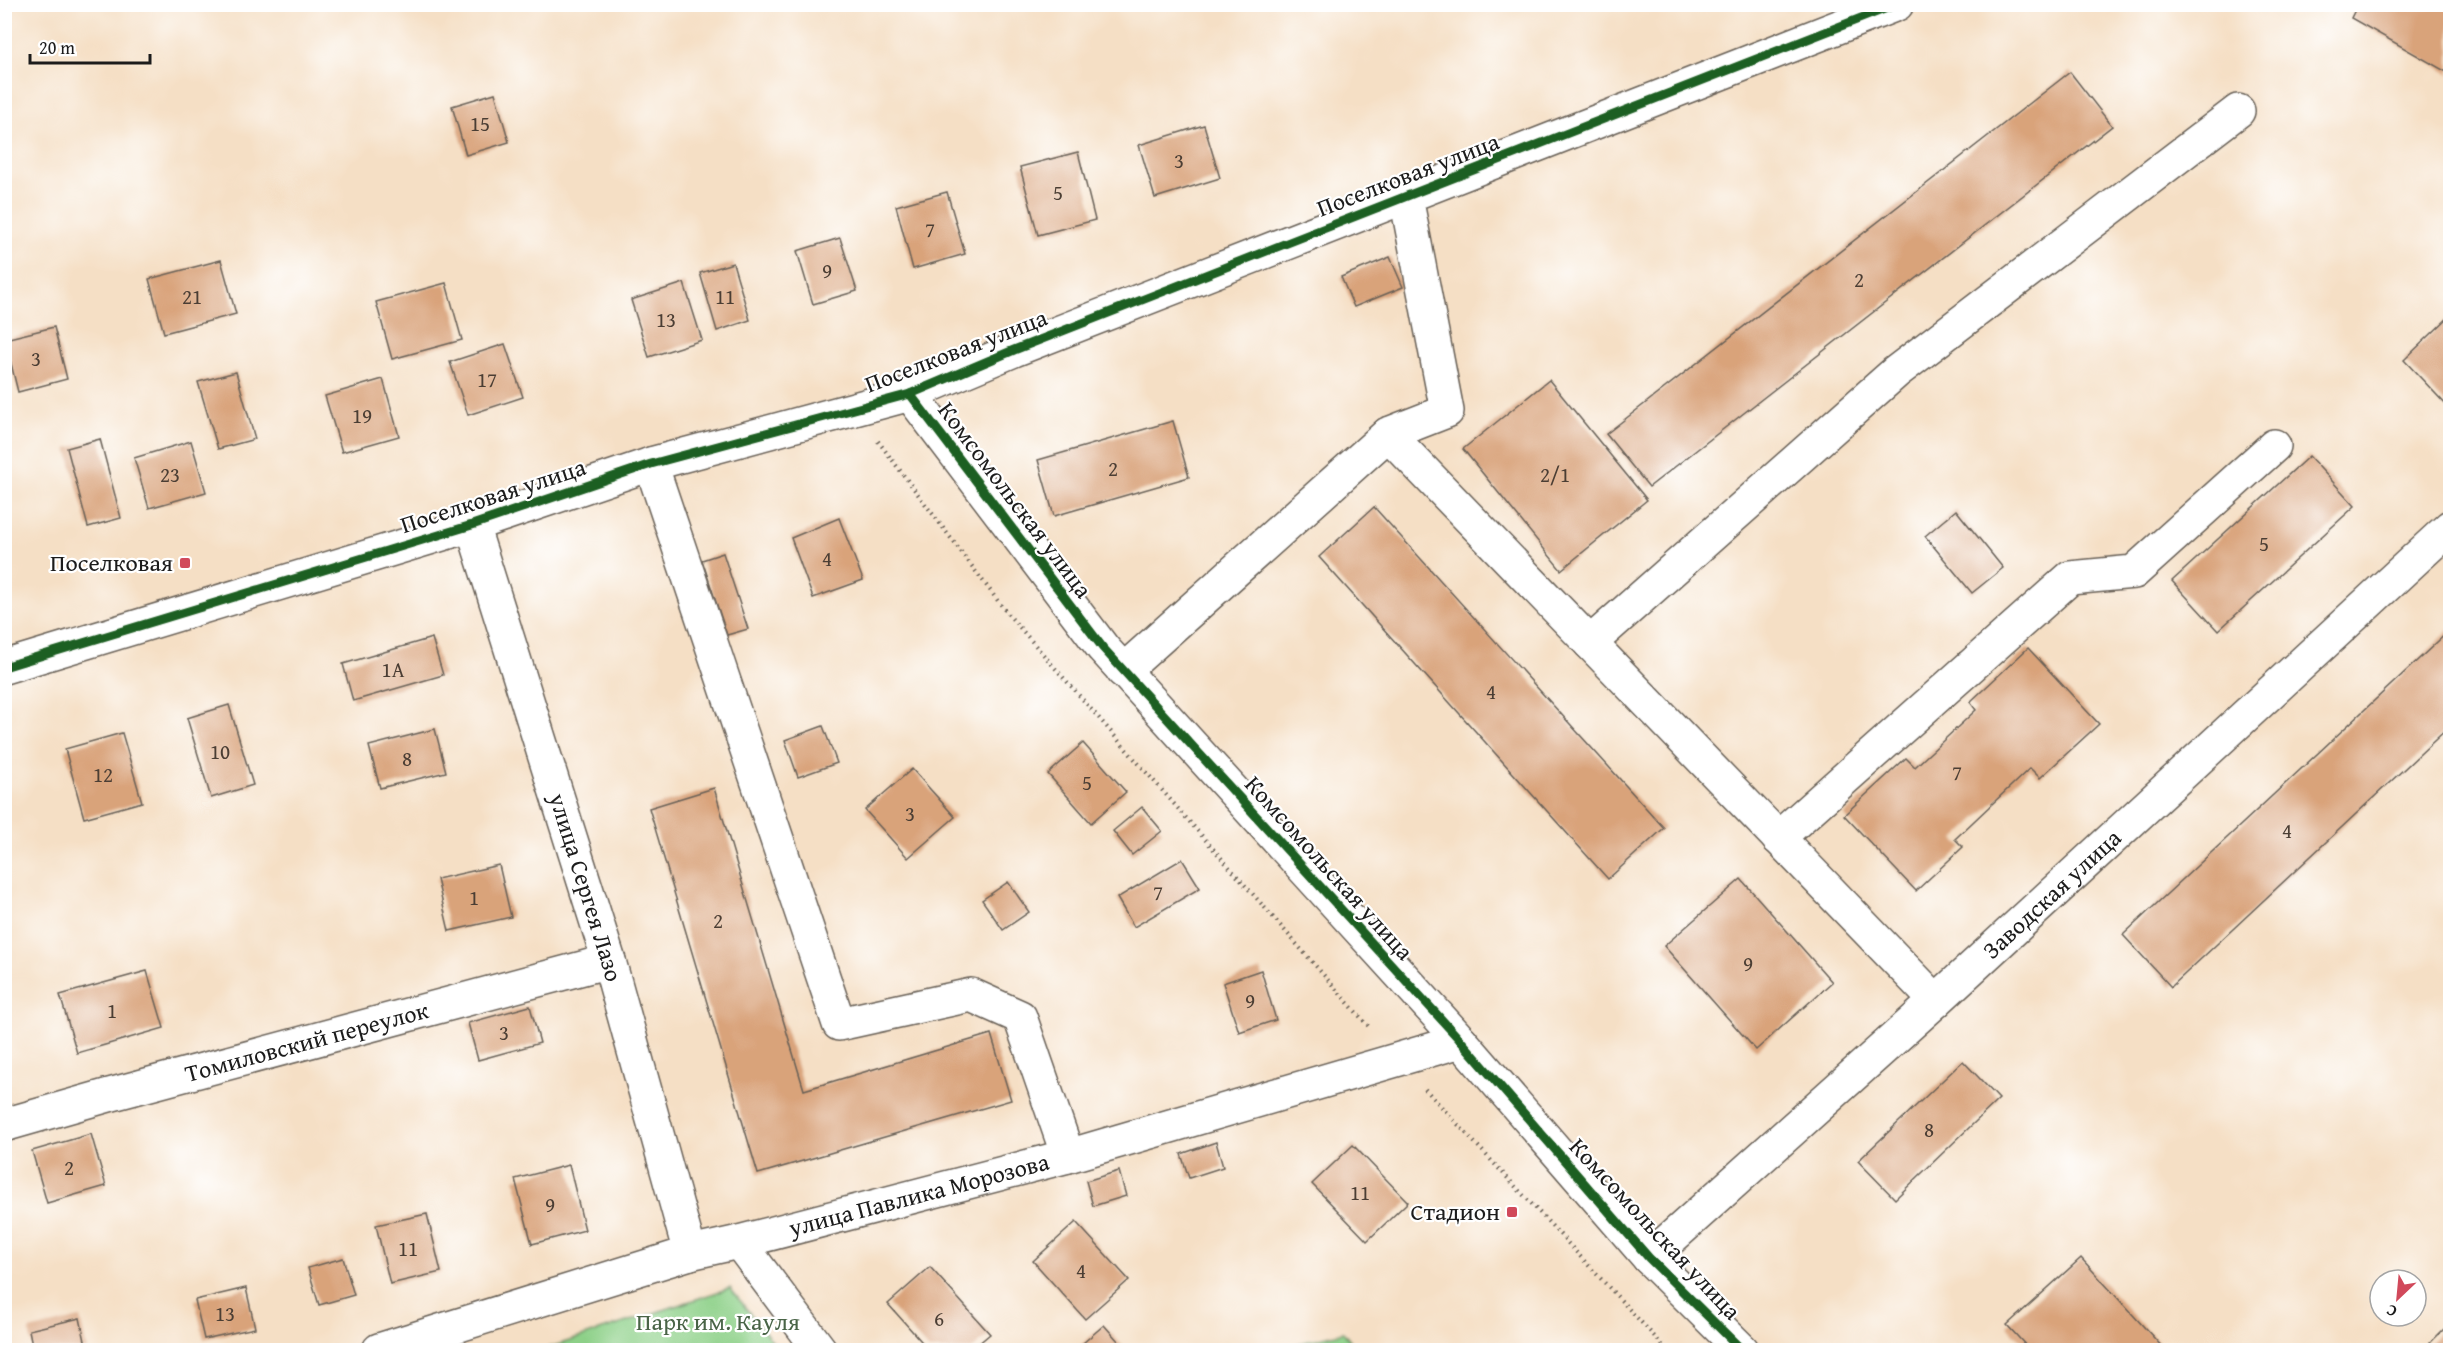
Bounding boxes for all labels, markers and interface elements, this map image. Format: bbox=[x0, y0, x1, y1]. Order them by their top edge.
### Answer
scale bar bbox=[30, 27, 150, 65]
text: 20 m bbox=[39, 34, 75, 61]
house number: 15 bbox=[470, 108, 490, 139]
street label: Поселковая улица bbox=[1311, 123, 1505, 225]
house number: 3 bbox=[1174, 145, 1184, 176]
house number: 5 bbox=[1053, 177, 1063, 208]
house number: 7 bbox=[925, 214, 935, 245]
house number: 9 bbox=[822, 255, 832, 286]
house number: 2 bbox=[1854, 264, 1864, 295]
house number: 21 bbox=[182, 281, 202, 312]
house number: 11 bbox=[715, 281, 735, 312]
street label: Поселковая улица bbox=[859, 299, 1053, 401]
house number: 13 bbox=[656, 304, 676, 335]
house number: 3 bbox=[31, 343, 41, 374]
house number: 17 bbox=[477, 364, 497, 395]
street label: Комсомольская улица bbox=[930, 394, 1101, 606]
house number: 19 bbox=[352, 400, 372, 431]
street label: Поселковая улица bbox=[396, 449, 591, 542]
house number: 2 bbox=[1108, 453, 1118, 484]
house number: 23 bbox=[160, 459, 180, 490]
house number: 2/1 bbox=[1540, 459, 1570, 490]
house number: 5 bbox=[2259, 528, 2269, 559]
house number: 4 bbox=[822, 543, 832, 574]
place label: Поселковая bbox=[50, 545, 173, 580]
marker: Поселковая bbox=[178, 556, 192, 570]
house number: 1А bbox=[382, 654, 405, 685]
house number: 4 bbox=[1486, 676, 1496, 707]
house number: 10 bbox=[210, 736, 230, 767]
house number: 8 bbox=[402, 743, 412, 774]
house number: 7 bbox=[1952, 757, 1962, 788]
house number: 12 bbox=[93, 759, 113, 790]
house number: 5 bbox=[1082, 767, 1092, 798]
street label: Комсомольская улица bbox=[1237, 768, 1422, 968]
street label: улица Сергея Лазо bbox=[540, 788, 632, 986]
house number: 3 bbox=[905, 798, 915, 829]
house number: 4 bbox=[2282, 815, 2292, 846]
street label: Заводская улица bbox=[1974, 820, 2129, 967]
house number: 7 bbox=[1153, 877, 1163, 908]
house number: 1 bbox=[469, 882, 479, 913]
house number: 2 bbox=[713, 905, 723, 936]
house number: 9 bbox=[1743, 948, 1753, 979]
house number: 9 bbox=[1245, 985, 1255, 1016]
street label: Томиловский переулок bbox=[181, 992, 433, 1091]
house number: 1 bbox=[107, 995, 117, 1026]
house number: 3 bbox=[499, 1017, 509, 1048]
house number: 8 bbox=[1924, 1114, 1934, 1145]
street label: Комсомольская улица bbox=[1561, 1130, 1750, 1328]
street label: улица Павлика Морозова bbox=[784, 1144, 1053, 1246]
house number: 2 bbox=[64, 1152, 74, 1183]
house number: 11 bbox=[1350, 1177, 1370, 1208]
house number: 9 bbox=[545, 1189, 555, 1220]
place label: Стадион bbox=[1410, 1194, 1500, 1229]
marker: Стадион bbox=[1505, 1205, 1519, 1219]
house number: 11 bbox=[398, 1233, 418, 1264]
house number: 4 bbox=[1076, 1255, 1086, 1286]
north arrow bbox=[2368, 1268, 2428, 1328]
house number: 13 bbox=[215, 1298, 235, 1329]
text: С bbox=[2382, 1299, 2401, 1324]
house number: 6 bbox=[934, 1303, 944, 1334]
park label: Парк им. Кауля bbox=[636, 1304, 800, 1339]

